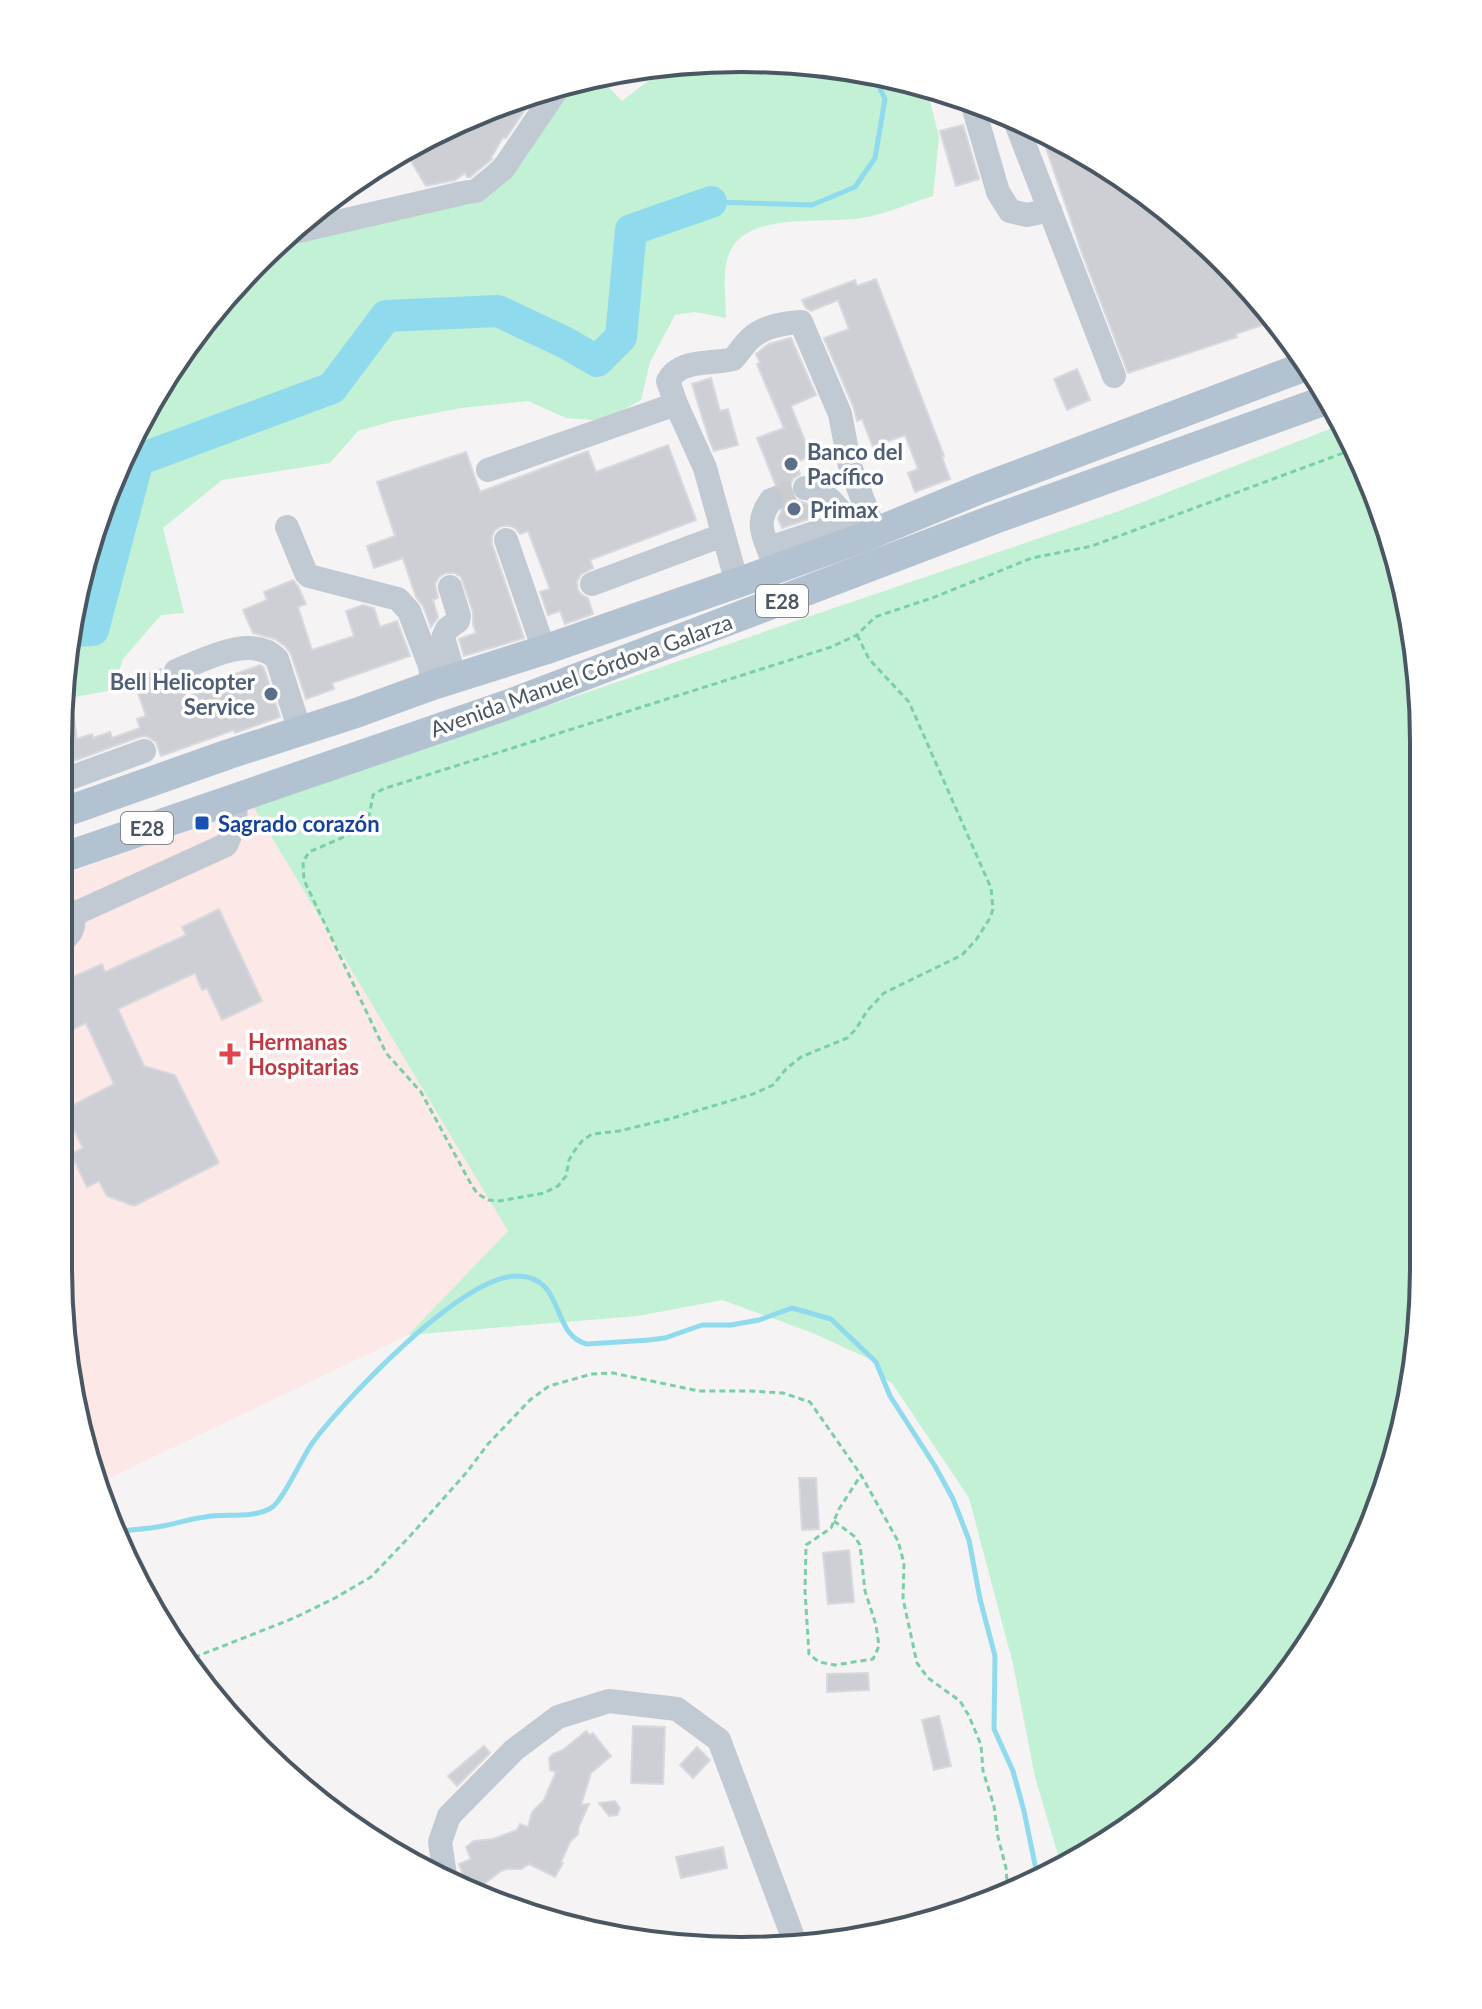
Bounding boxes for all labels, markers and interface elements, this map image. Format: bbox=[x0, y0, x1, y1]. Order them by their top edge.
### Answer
place label: Banco del Pacífico bbox=[807, 438, 903, 490]
marker: Banco del Pacífico bbox=[782, 455, 800, 473]
place label: Primax bbox=[810, 496, 879, 523]
marker: Primax bbox=[785, 500, 803, 518]
road number: E28 bbox=[756, 585, 808, 617]
street label: Avenida Manuel Córdova Galarza bbox=[426, 608, 736, 742]
place label: Bell Helicopter Service bbox=[110, 668, 256, 720]
marker: Bell Helicopter Service bbox=[262, 685, 280, 703]
place label: Sagrado corazón bbox=[218, 810, 380, 837]
road number: E28 bbox=[121, 812, 173, 844]
marker: Sagrado corazón bbox=[193, 814, 211, 832]
place label: Hermanas Hospitarias bbox=[248, 1028, 359, 1080]
marker: Hermanas Hospitarias bbox=[219, 1043, 241, 1065]

